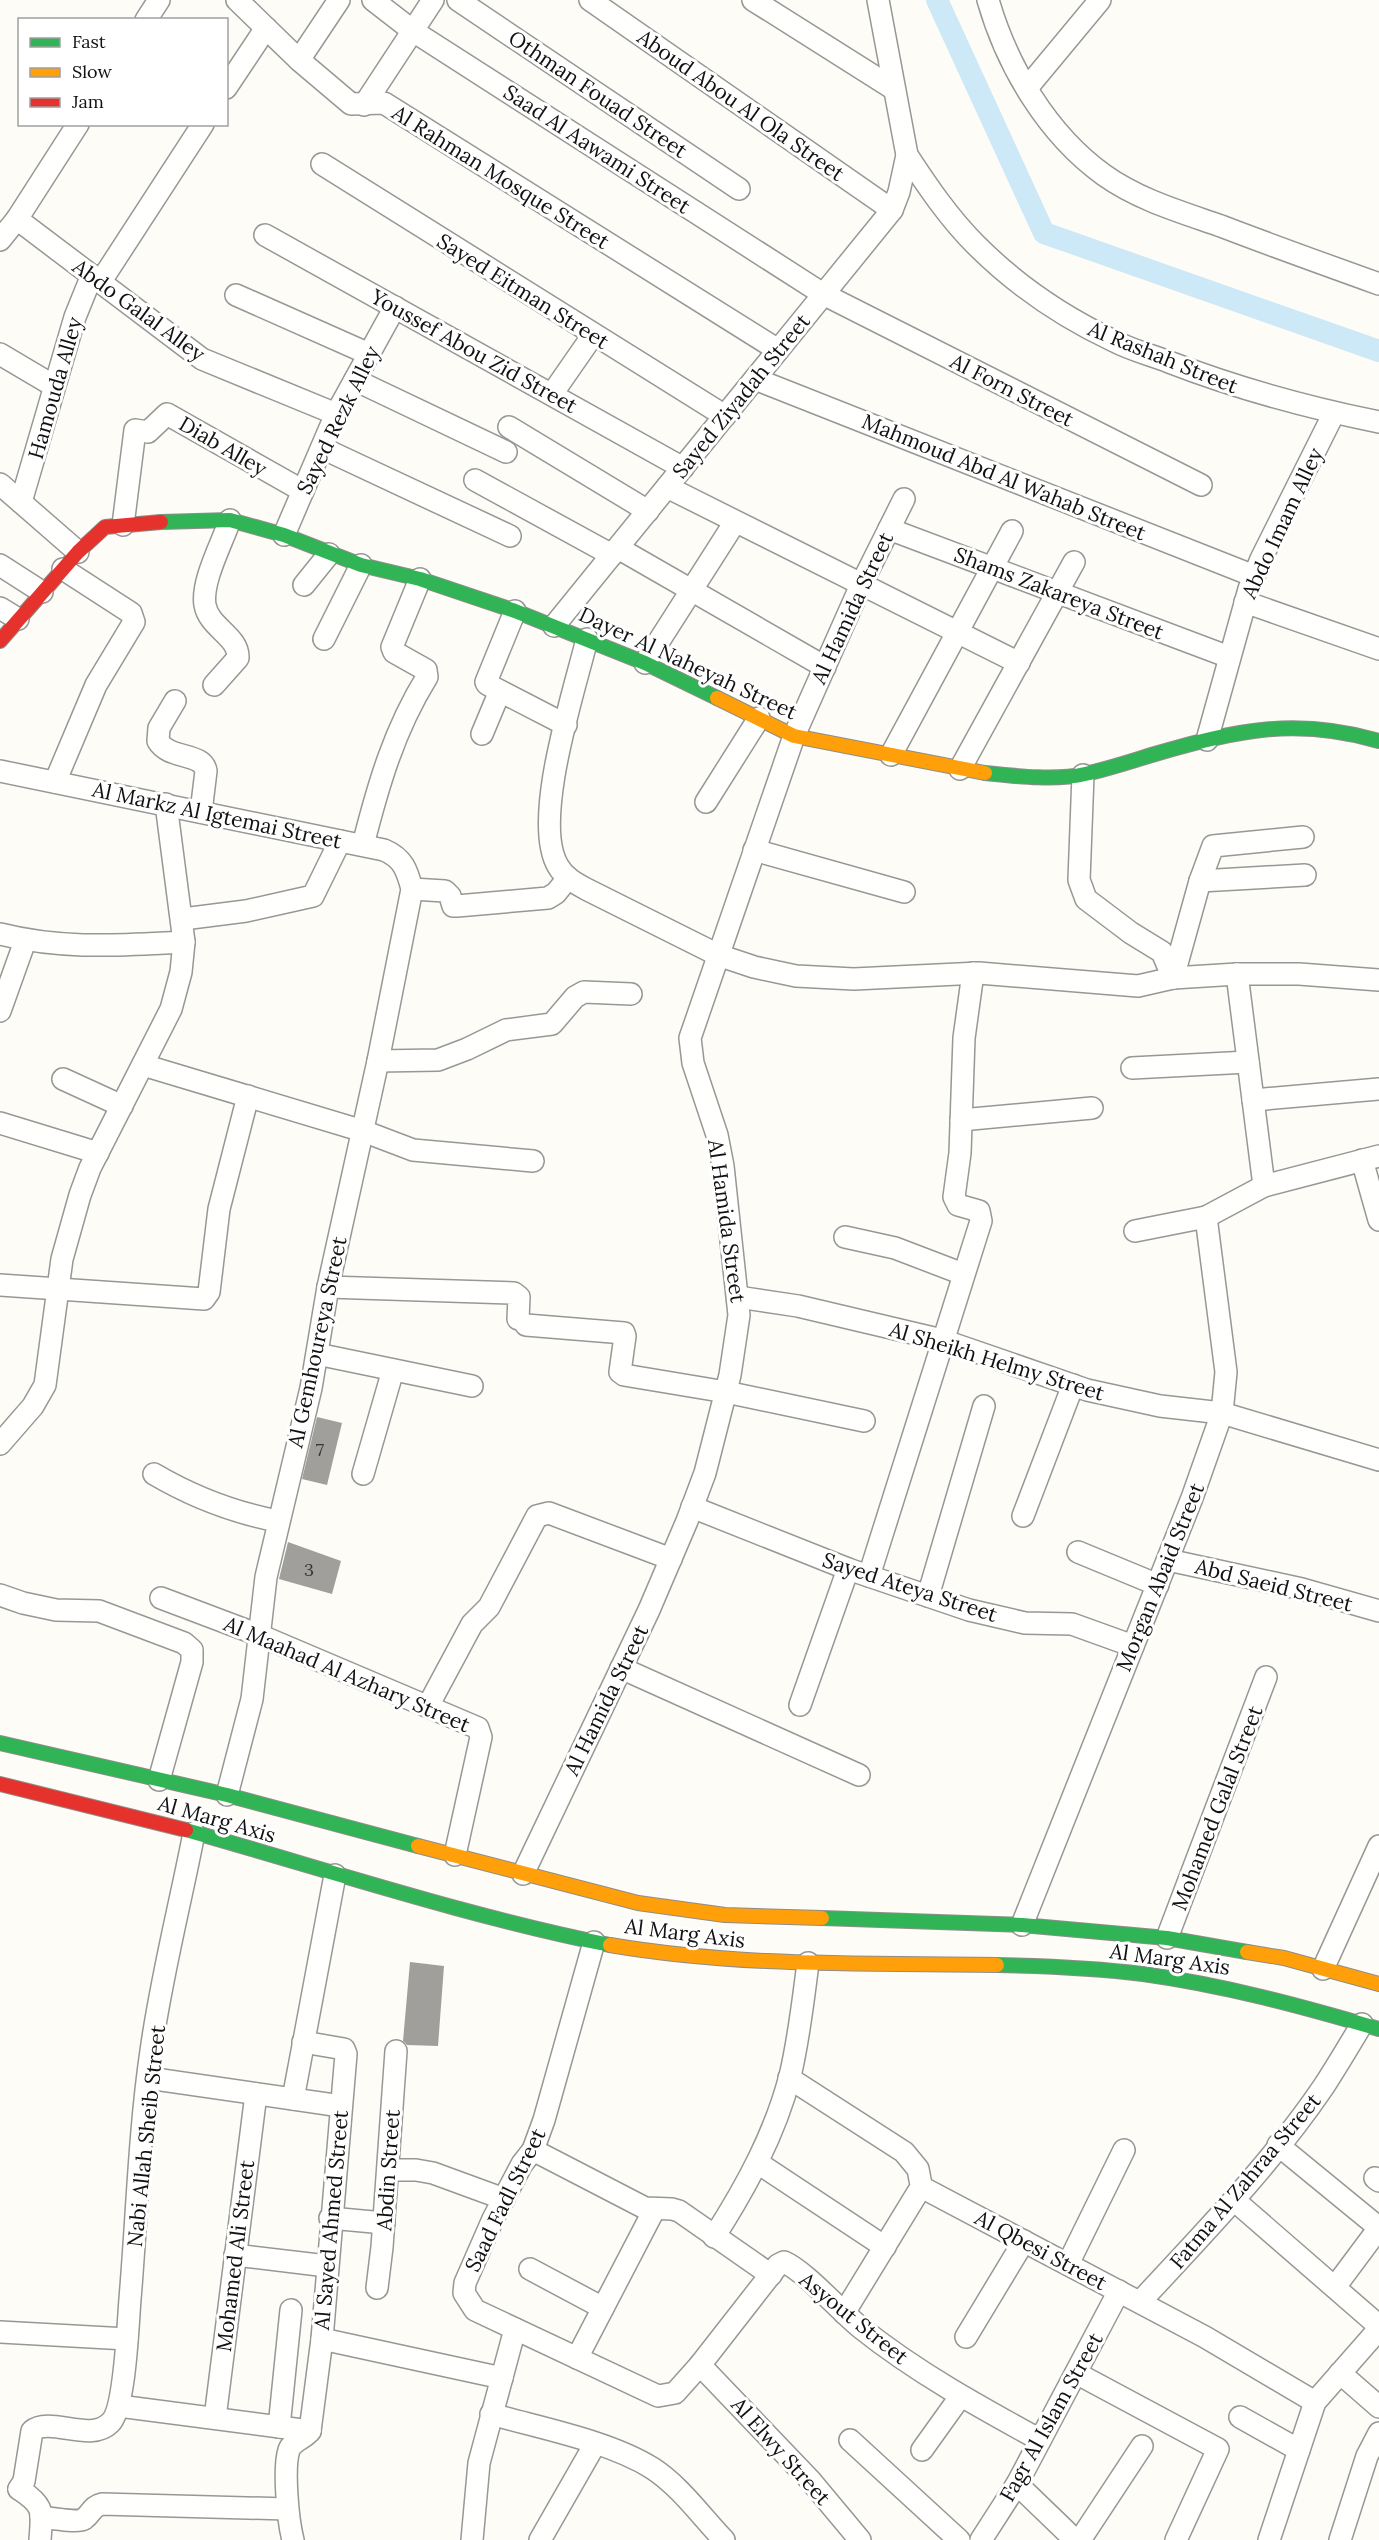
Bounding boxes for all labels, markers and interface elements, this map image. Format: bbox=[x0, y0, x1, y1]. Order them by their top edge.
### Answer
legend bbox=[18, 18, 228, 126]
street label: Aboud Abou Al Ola Street bbox=[631, 23, 850, 187]
street label: Othman Fouad Street bbox=[504, 24, 693, 164]
text: Fast bbox=[72, 30, 106, 53]
text: Slow bbox=[72, 60, 112, 83]
street label: Saad Al Aawami Street bbox=[498, 78, 696, 220]
text: Jam bbox=[71, 90, 104, 113]
street label: Al Rahman Mosque Street bbox=[387, 98, 615, 255]
street label: Sayed Eitman Street bbox=[432, 227, 615, 355]
street label: Abdo Galal Alley bbox=[67, 252, 211, 367]
street label: Youssef Abou Zid Street bbox=[365, 282, 583, 419]
street label: Sayed Ziyadah Street bbox=[666, 307, 816, 484]
street label: Hamouda Alley bbox=[22, 314, 88, 462]
street label: Al Rashah Street bbox=[1083, 314, 1243, 400]
street label: Sayed Rezk Alley bbox=[290, 341, 386, 499]
street label: Al Forn Street bbox=[945, 347, 1079, 433]
street label: Mahmoud Abd Al Wahab Street bbox=[858, 408, 1151, 547]
street label: Diab Alley bbox=[174, 410, 272, 482]
street label: Abdo Imam Alley bbox=[1235, 443, 1329, 604]
street label: Al Hamida Street bbox=[805, 527, 899, 689]
street label: Shams Zakareya Street bbox=[950, 541, 1168, 646]
street label: Dayer Al Naheyah Street bbox=[575, 601, 802, 726]
street label: Al Markz Al Igtemai Street bbox=[89, 775, 345, 855]
street label: Al Hamida Street bbox=[702, 1137, 752, 1305]
street label: Al Gemhoureya Street bbox=[281, 1233, 353, 1451]
street label: Al Sheikh Helmy Street bbox=[885, 1315, 1109, 1407]
house number: 7 bbox=[316, 1438, 324, 1461]
street label: Morgan Abaid Street bbox=[1110, 1478, 1210, 1675]
street label: Sayed Ateya Street bbox=[819, 1546, 1002, 1628]
street label: Abd Saeid Street bbox=[1192, 1552, 1356, 1618]
house number: 3 bbox=[304, 1558, 314, 1581]
street label: Al Maahad Al Azhary Street bbox=[219, 1609, 475, 1738]
street label: Al Hamida Street bbox=[557, 1619, 655, 1781]
street label: Mohamed Galal Street bbox=[1165, 1701, 1269, 1914]
street label: Al Marg Axis bbox=[154, 1789, 279, 1849]
street label: Al Marg Axis bbox=[622, 1912, 747, 1954]
street label: Al Marg Axis bbox=[1107, 1937, 1232, 1981]
street label: Nabi Allah Sheib Street bbox=[121, 2023, 171, 2248]
street label: Fatma Al Zahraa Street bbox=[1164, 2087, 1327, 2274]
street label: Al Sayed Ahmed Street bbox=[308, 2108, 354, 2332]
street label: Abdin Street bbox=[370, 2108, 406, 2233]
street label: Saad Fadl Street bbox=[459, 2123, 552, 2276]
street label: Mohamed Ali Street bbox=[210, 2158, 260, 2353]
street label: Al Qbesi Street bbox=[970, 2203, 1112, 2296]
street label: Asyout Street bbox=[794, 2265, 914, 2370]
street label: Fagr Al Islam Street bbox=[993, 2327, 1109, 2506]
street label: Al Elwy Street bbox=[725, 2391, 837, 2511]

